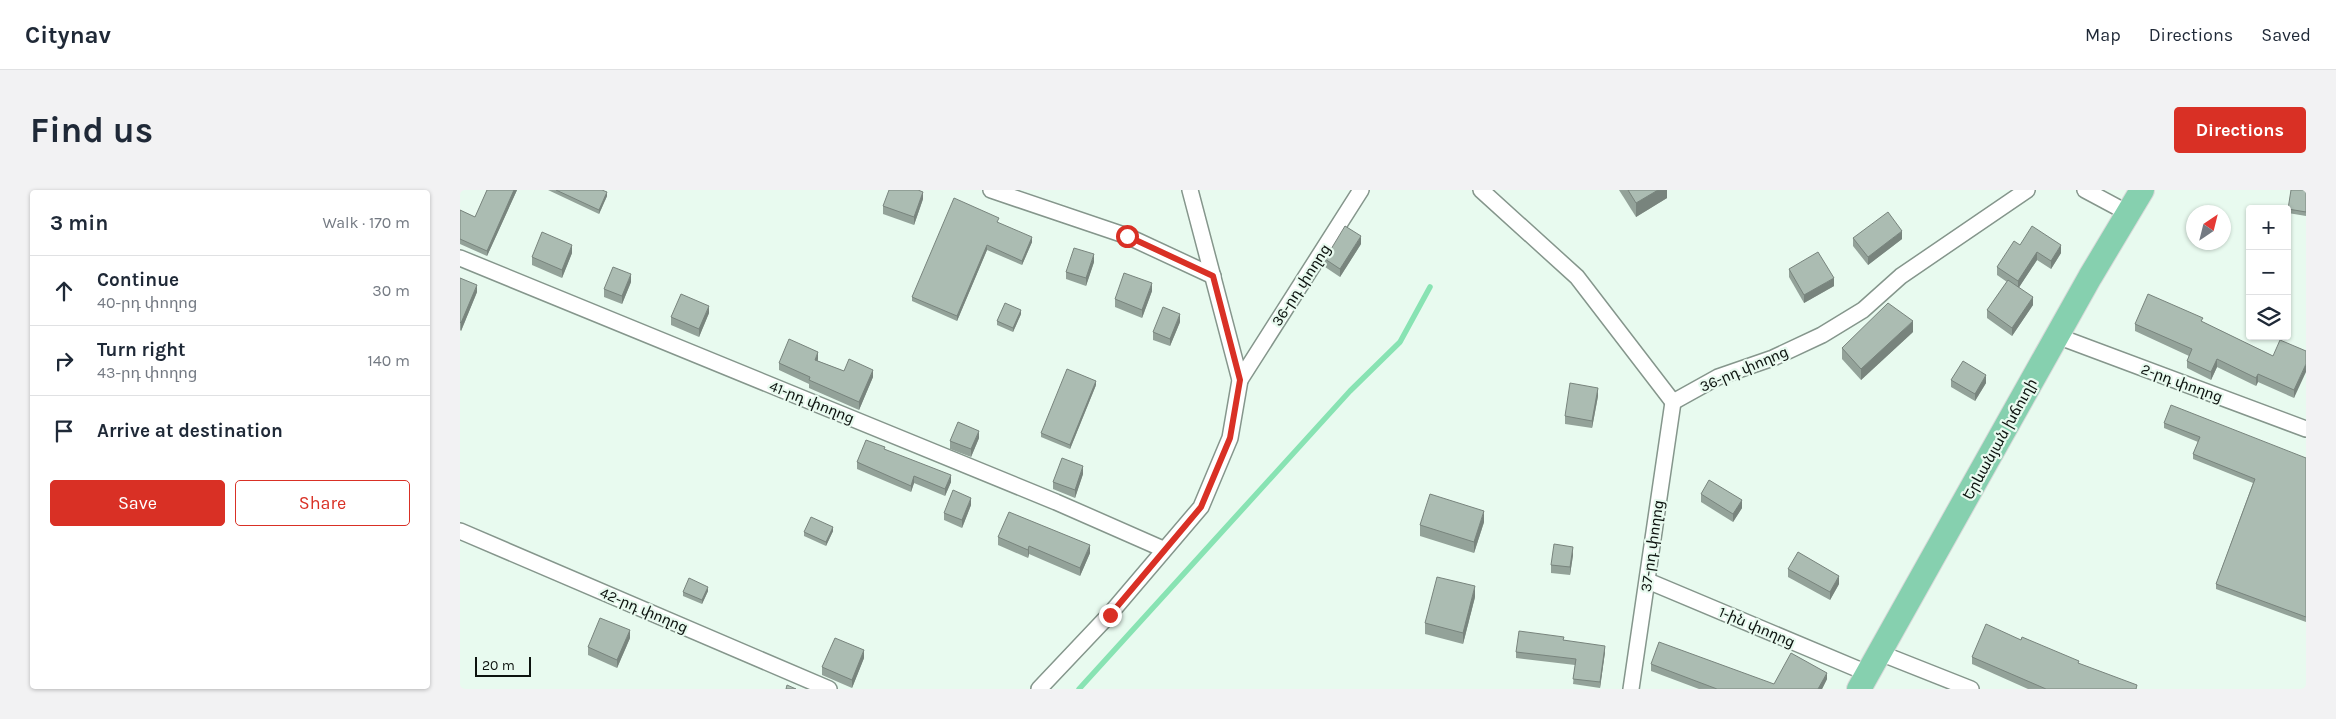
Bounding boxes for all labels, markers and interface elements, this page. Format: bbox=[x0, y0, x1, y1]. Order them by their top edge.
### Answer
text: Citynav bbox=[25, 21, 111, 49]
text: Map bbox=[2085, 24, 2121, 46]
text: Directions bbox=[2149, 24, 2233, 46]
text: Saved bbox=[2261, 24, 2311, 46]
button: Directions bbox=[2174, 107, 2306, 153]
text: Find us bbox=[30, 110, 153, 151]
north arrow bbox=[2186, 205, 2231, 250]
map controls bbox=[2246, 205, 2291, 340]
button: + bbox=[2246, 205, 2291, 250]
text: 3 min bbox=[50, 211, 108, 235]
text: Walk · 170 m bbox=[322, 213, 410, 232]
route start bbox=[1116, 225, 1139, 248]
street label: 36-րդ փողոց bbox=[1268, 241, 1334, 329]
button: − bbox=[2246, 250, 2291, 295]
text: Continue bbox=[97, 269, 179, 291]
icon: ahead bbox=[50, 277, 78, 305]
text: 30 m bbox=[372, 281, 410, 300]
text: 40-րդ փողոց bbox=[97, 293, 197, 312]
button: layers bbox=[2246, 295, 2291, 340]
text: Turn right bbox=[97, 339, 186, 361]
street label: 36-րդ փողոց bbox=[1697, 342, 1791, 396]
icon: right bbox=[50, 347, 78, 375]
text: 140 m bbox=[368, 351, 410, 370]
street label: 2-րդ փողոց bbox=[2139, 360, 2225, 406]
text: 43-րդ փողոց bbox=[97, 363, 197, 382]
street label: Երևանյան խճուղի bbox=[1959, 375, 2041, 503]
street label: 41-րդ փողոց bbox=[767, 377, 857, 427]
icon: arrive bbox=[50, 417, 78, 445]
text: Arrive at destination bbox=[97, 420, 283, 442]
button: Save bbox=[50, 480, 225, 526]
button: Share bbox=[235, 480, 410, 526]
street label: 37-րդ փողոց bbox=[1637, 499, 1667, 593]
street label: 42-րդ փողոց bbox=[597, 583, 691, 637]
street label: 1-ին փողոց bbox=[1716, 603, 1798, 651]
route end bbox=[1099, 604, 1122, 627]
scale bar bbox=[475, 654, 531, 677]
text: 20 m bbox=[482, 657, 515, 674]

